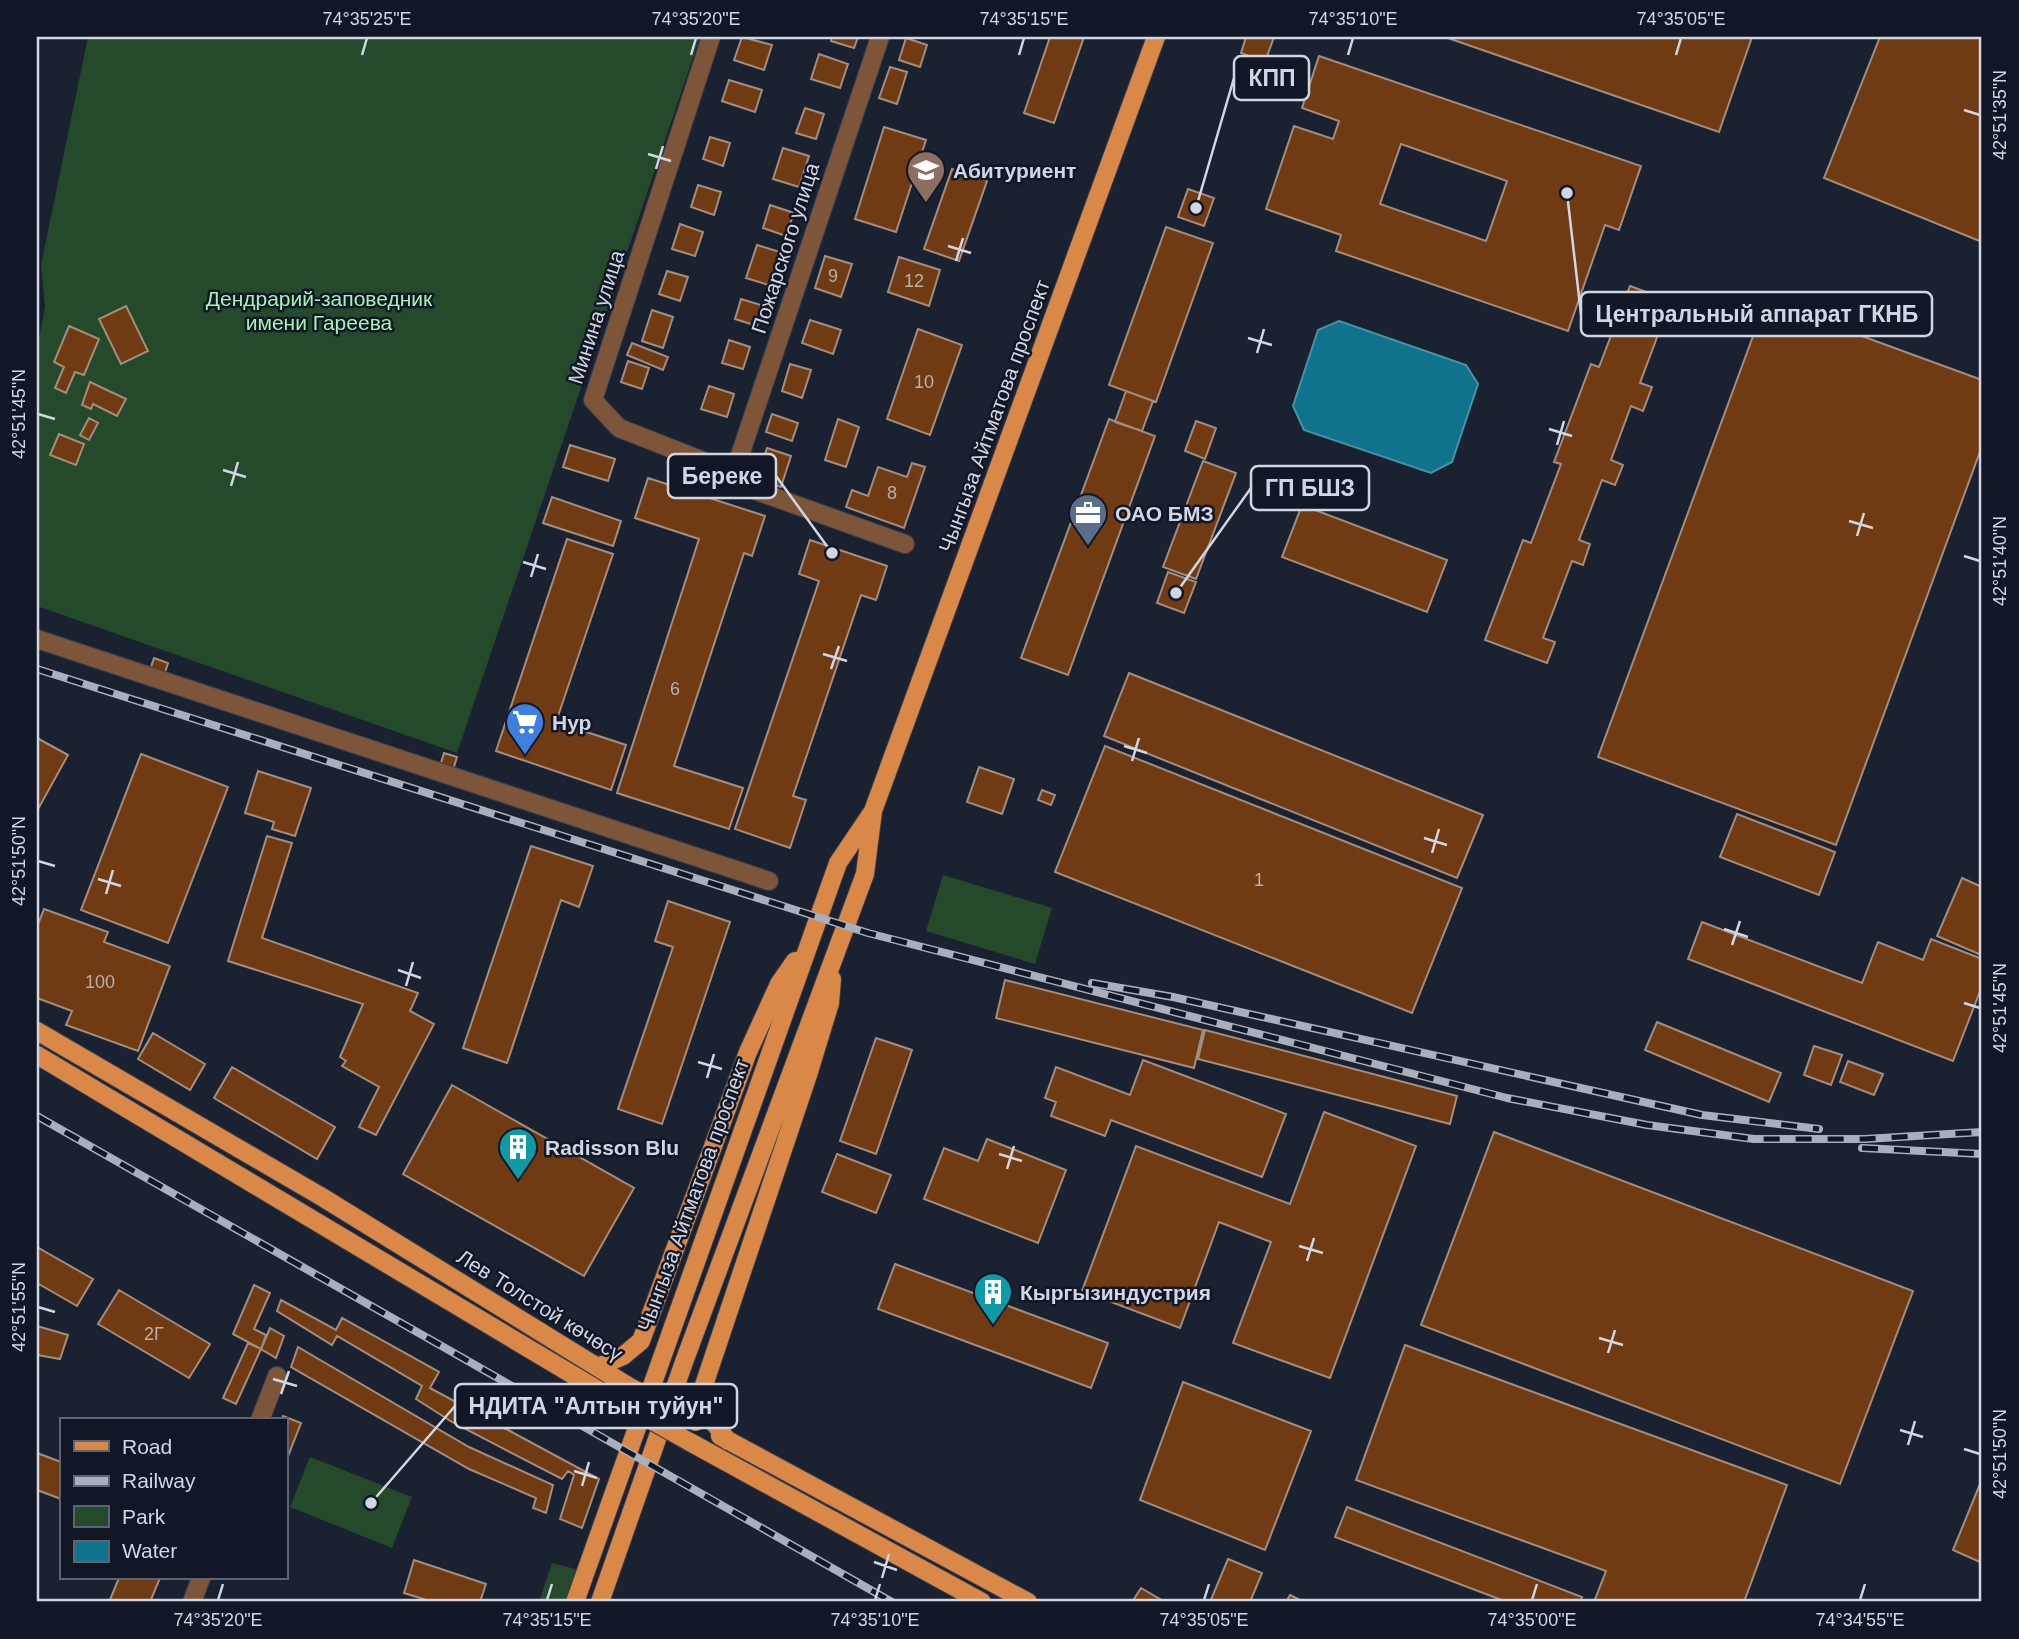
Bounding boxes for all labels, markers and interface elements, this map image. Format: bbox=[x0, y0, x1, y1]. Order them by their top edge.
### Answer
text: 74°35'25"E bbox=[322, 9, 412, 29]
text: 74°35'20"E bbox=[651, 9, 741, 29]
text: 74°35'15"E bbox=[979, 9, 1069, 29]
text: 74°35'10"E bbox=[1308, 9, 1398, 29]
text: 74°35'05"E bbox=[1636, 9, 1726, 29]
callout: КПП bbox=[1234, 56, 1309, 100]
text: КПП bbox=[1248, 65, 1296, 91]
text: 42°51'35"N bbox=[1990, 70, 2010, 160]
school or university icon: Абитуриент bbox=[905, 149, 947, 204]
place label: Абитуриент bbox=[953, 159, 1076, 182]
street label: Пожарского улица bbox=[747, 160, 824, 336]
street label: Минина улица bbox=[564, 247, 629, 387]
house number: 9 bbox=[828, 266, 838, 286]
house number: 12 bbox=[904, 271, 924, 291]
street label: Чынгыза Айтматова проспект bbox=[934, 276, 1054, 555]
park label: Дендрарий-заповедник имени Гареева bbox=[206, 287, 433, 334]
callout: Центральный аппарат ГКНБ bbox=[1581, 292, 1932, 336]
text: Центральный аппарат ГКНБ bbox=[1596, 301, 1918, 327]
text: 42°51'45"N bbox=[9, 369, 29, 459]
house number: 10 bbox=[914, 372, 934, 392]
callout: Береке bbox=[668, 454, 776, 498]
text: Береке bbox=[682, 463, 762, 489]
callout: ГП БШЗ bbox=[1251, 466, 1369, 510]
text: ГП БШЗ bbox=[1265, 475, 1355, 501]
house number: 8 bbox=[887, 483, 897, 503]
office icon: ОАО БМЗ bbox=[1067, 492, 1109, 547]
place label: ОАО БМЗ bbox=[1115, 502, 1214, 525]
text: 42°51'40"N bbox=[1990, 516, 2010, 606]
house number: 6 bbox=[670, 679, 680, 699]
supermarket icon: Нур bbox=[504, 701, 546, 756]
place label: Нур bbox=[552, 711, 591, 734]
text: 42°51'50"N bbox=[9, 816, 29, 906]
house number: 1 bbox=[1254, 870, 1264, 890]
text: 42°51'45"N bbox=[1990, 963, 2010, 1053]
house number: 100 bbox=[85, 972, 115, 992]
street label: Чынгыза Айтматова проспект bbox=[633, 1055, 753, 1334]
building icon: Radisson Blu bbox=[497, 1126, 539, 1181]
place label: Radisson Blu bbox=[545, 1136, 679, 1159]
street label: Лев Толстой көчөсү bbox=[453, 1245, 627, 1366]
text: 42°51'55"N bbox=[9, 1262, 29, 1352]
building icon: Кыргызиндустрия bbox=[972, 1271, 1014, 1326]
place label: Кыргызиндустрия bbox=[1020, 1281, 1211, 1304]
house number: 2Г bbox=[144, 1324, 164, 1344]
callout: НДИТА "Алтын туйун" bbox=[455, 1384, 737, 1428]
text: НДИТА "Алтын туйун" bbox=[469, 1393, 723, 1419]
text: 42°51'50"N bbox=[1990, 1409, 2010, 1499]
legend bbox=[60, 1418, 287, 1580]
text: Road bbox=[122, 1435, 172, 1458]
text: Railway bbox=[122, 1469, 196, 1492]
text: Park bbox=[122, 1505, 166, 1528]
text: Water bbox=[122, 1539, 177, 1562]
text: 74°35'20"E bbox=[173, 1610, 263, 1630]
text: 74°35'15"E bbox=[502, 1610, 592, 1630]
text: 74°35'10"E bbox=[830, 1610, 920, 1630]
text: 74°35'05"E bbox=[1159, 1610, 1249, 1630]
text: 74°35'00"E bbox=[1487, 1610, 1577, 1630]
text: 74°34'55"E bbox=[1815, 1610, 1905, 1630]

